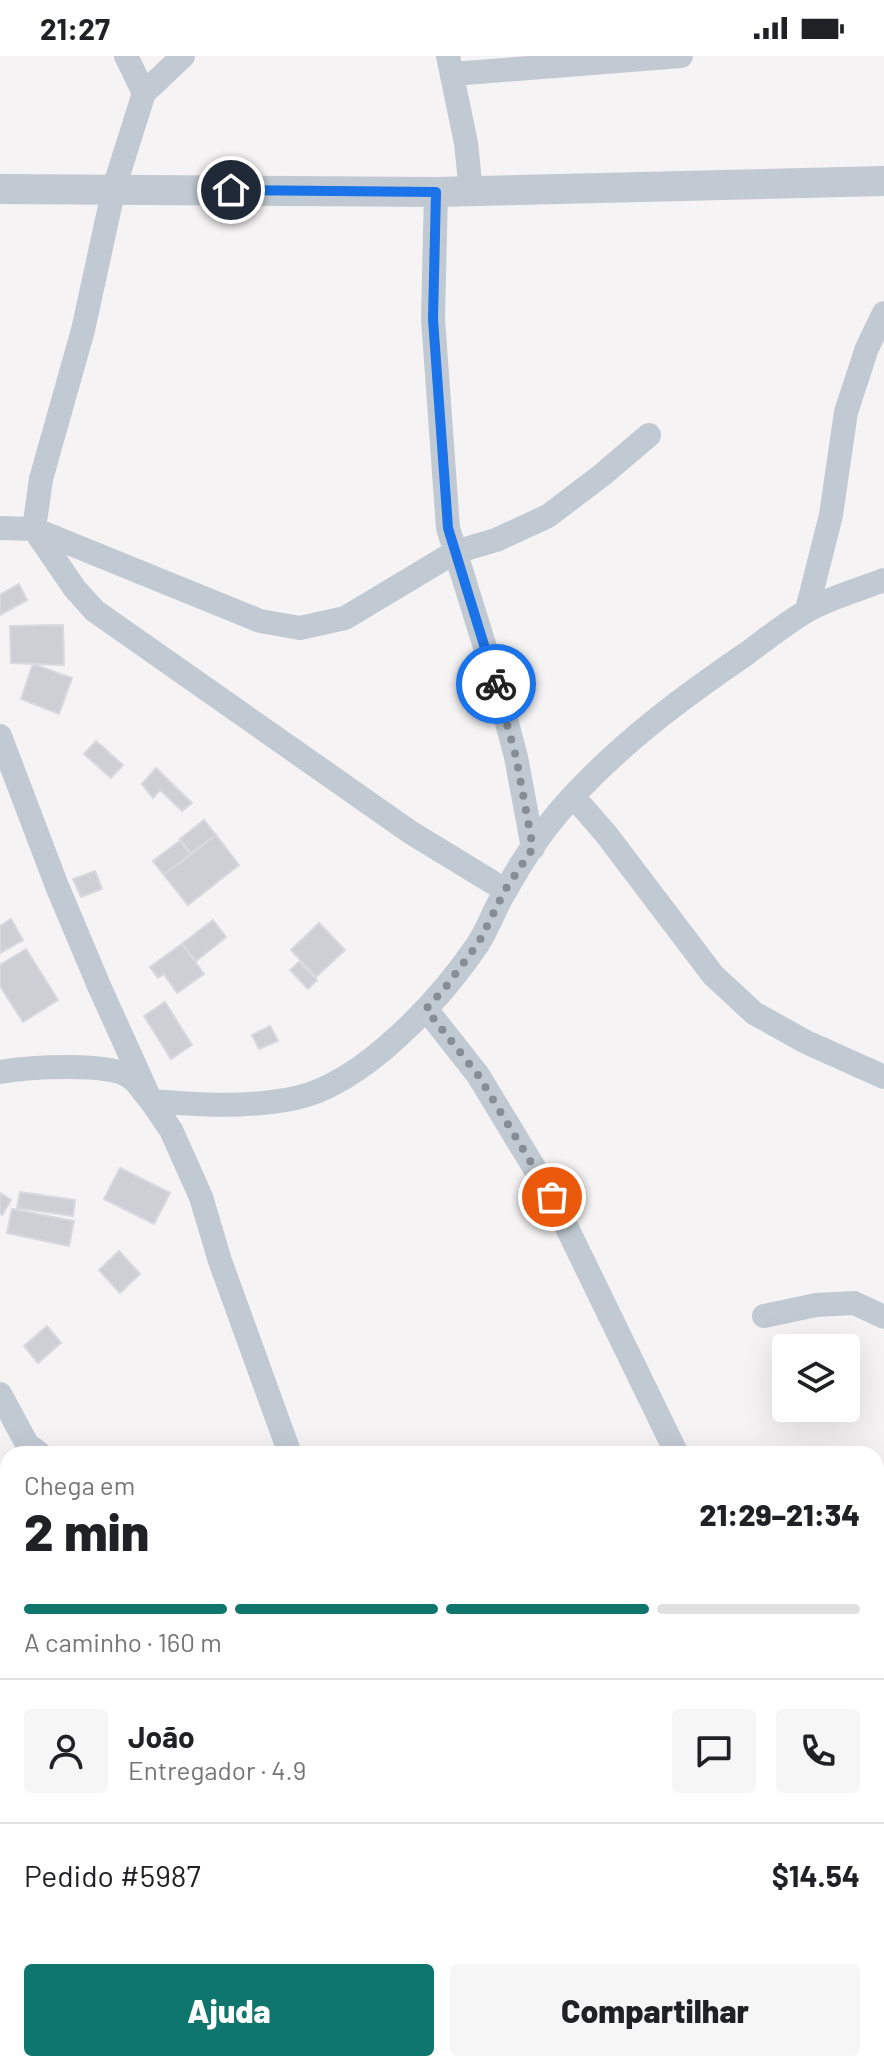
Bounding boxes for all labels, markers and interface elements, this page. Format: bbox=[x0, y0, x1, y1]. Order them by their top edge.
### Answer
text: 21:27 bbox=[40, 10, 110, 46]
pin bbox=[197, 156, 265, 224]
icon: home bbox=[209, 168, 253, 212]
courier bbox=[456, 644, 536, 724]
icon: bike bbox=[474, 662, 518, 706]
pin bbox=[518, 1163, 586, 1231]
icon: bag bbox=[530, 1175, 574, 1219]
map controls bbox=[772, 1334, 860, 1422]
button: layers bbox=[772, 1334, 860, 1422]
text: Chega em bbox=[24, 1469, 135, 1500]
text: 21:29–21:34 bbox=[700, 1496, 860, 1532]
text: 2 min bbox=[24, 1499, 149, 1561]
text: A caminho · 160 m bbox=[24, 1626, 222, 1657]
button: person bbox=[24, 1709, 108, 1793]
button: chat bbox=[672, 1709, 756, 1793]
button: phone bbox=[776, 1709, 860, 1793]
text: João bbox=[128, 1718, 195, 1754]
text: Entregador · 4.9 bbox=[128, 1754, 306, 1785]
text: Pedido #5987 bbox=[24, 1857, 201, 1893]
text: $14.54 bbox=[772, 1857, 860, 1893]
button: Ajuda bbox=[24, 1964, 434, 2056]
button: Compartilhar bbox=[450, 1964, 860, 2056]

